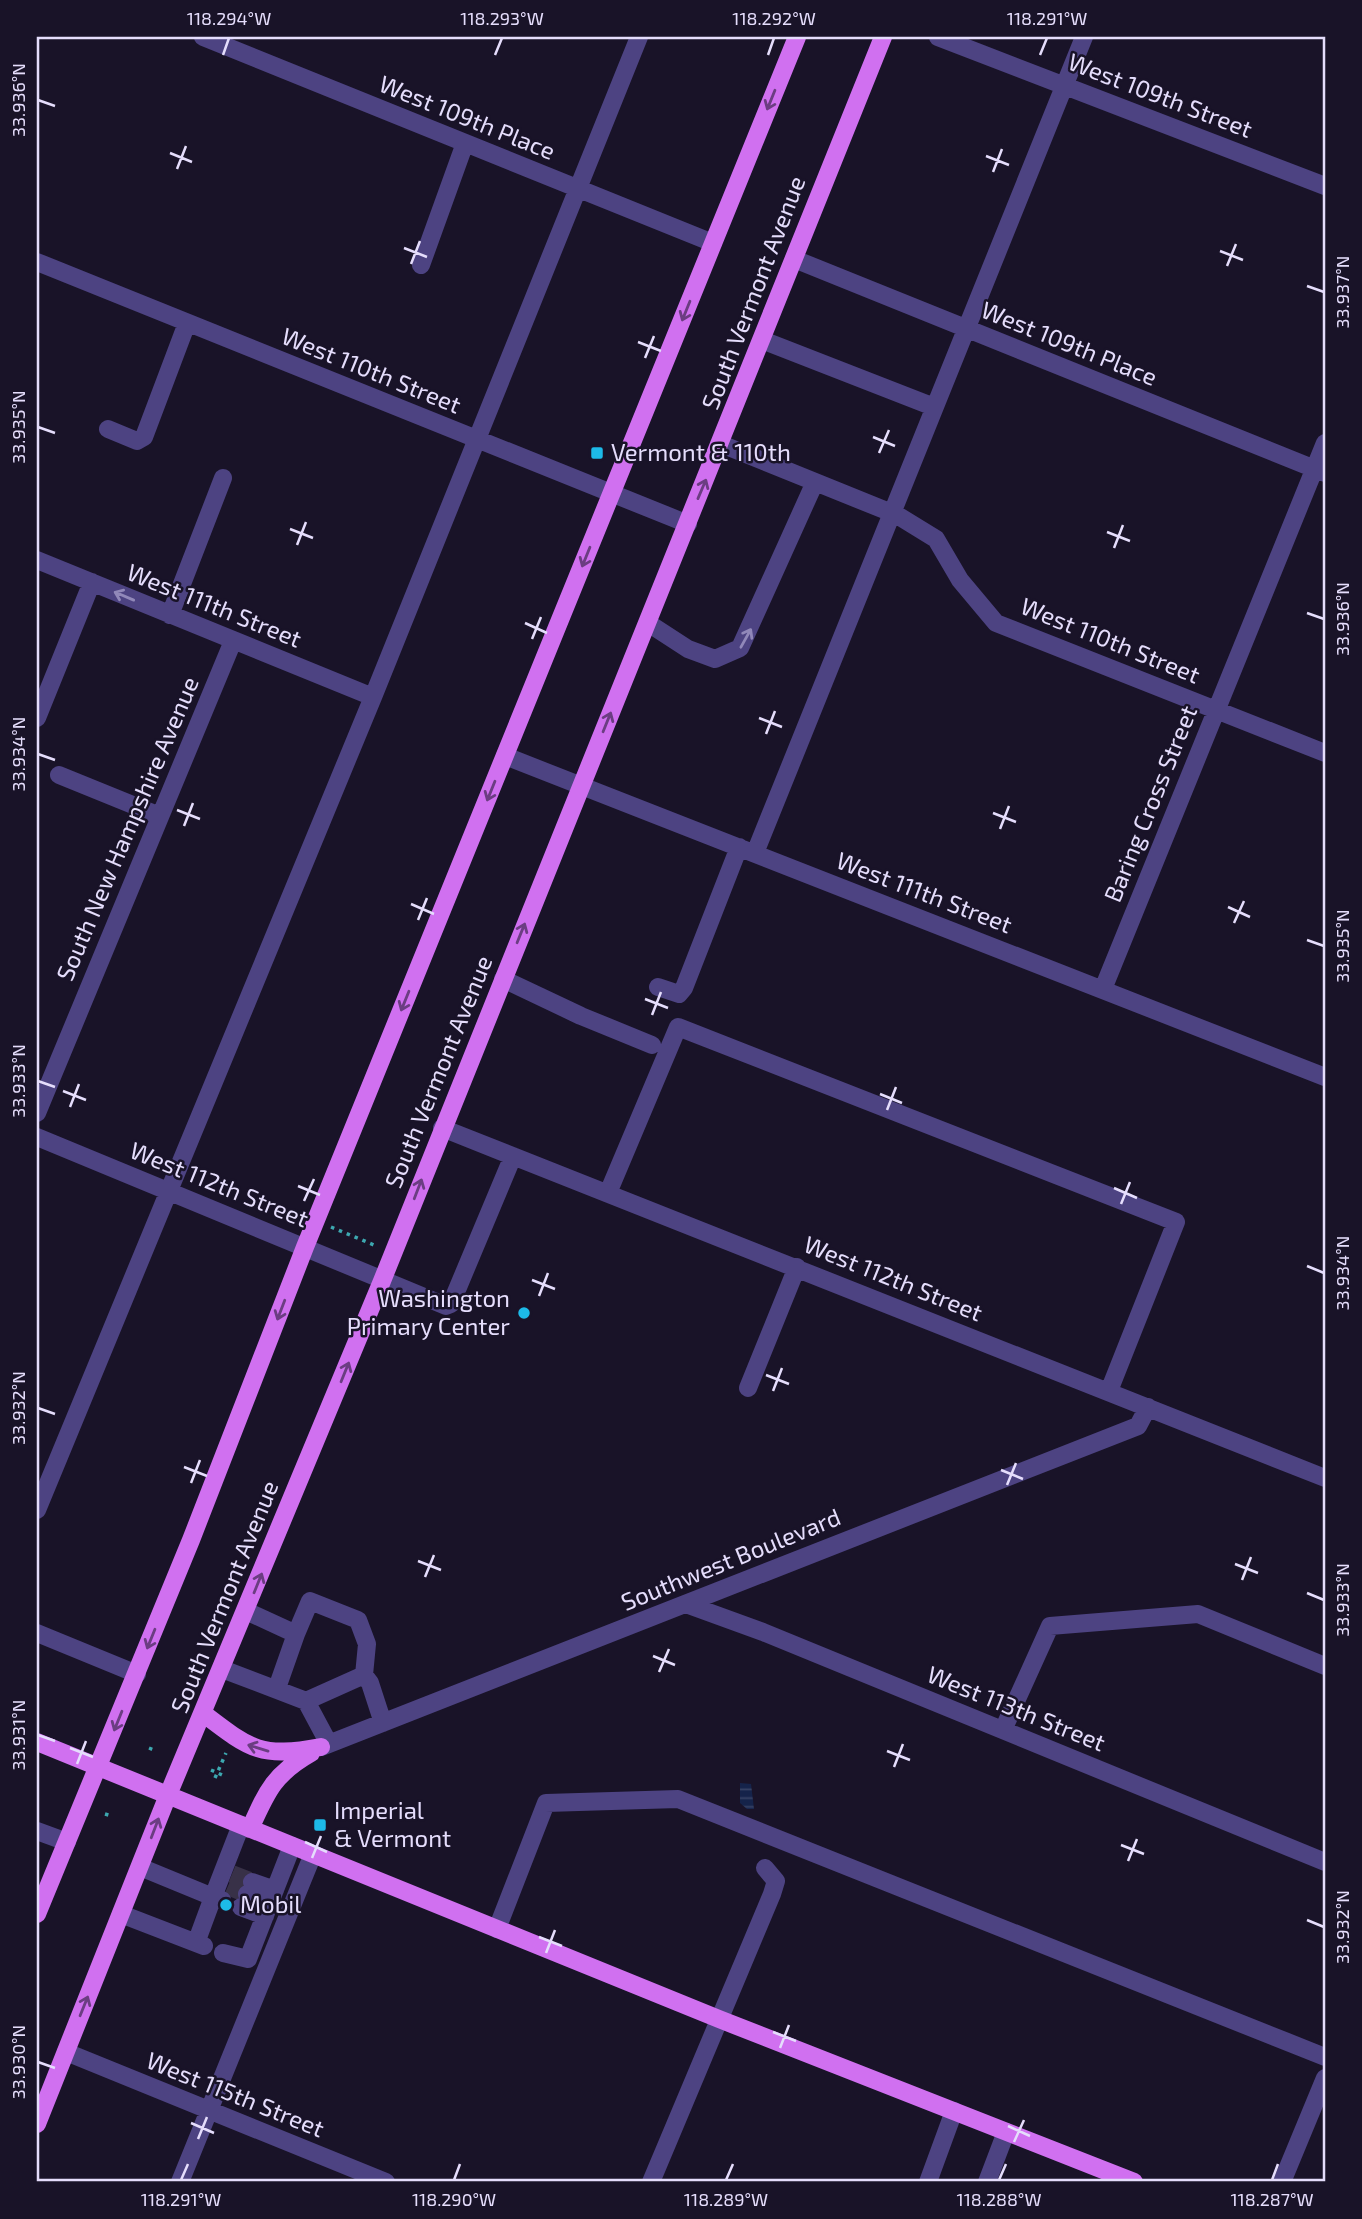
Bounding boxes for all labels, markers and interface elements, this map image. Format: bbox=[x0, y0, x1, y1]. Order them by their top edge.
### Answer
text: 118.294°W bbox=[187, 7, 271, 29]
text: 118.293°W bbox=[460, 7, 544, 29]
text: 118.292°W bbox=[732, 7, 816, 29]
text: 118.291°W bbox=[1007, 7, 1087, 29]
street label: West 109th Street bbox=[1064, 46, 1257, 143]
text: 33.936°N bbox=[7, 63, 29, 137]
street label: West 109th Place bbox=[375, 68, 560, 165]
one-way arrow bbox=[764, 89, 777, 110]
street label: South Vermont Avenue bbox=[695, 172, 811, 413]
text: 33.937°N bbox=[1331, 256, 1353, 328]
street label: West 109th Place bbox=[977, 294, 1162, 391]
one-way arrow bbox=[678, 299, 691, 321]
street label: West 110th Street bbox=[278, 320, 465, 419]
text: 33.935°N bbox=[7, 390, 29, 464]
place label: Vermont & 110th bbox=[611, 437, 791, 466]
marker: Vermont & 110th bbox=[589, 445, 605, 461]
one-way arrow bbox=[697, 479, 710, 500]
one-way arrow bbox=[578, 546, 591, 567]
street label: West 111th Street bbox=[123, 556, 306, 653]
text: 33.936°N bbox=[1331, 582, 1353, 656]
one-way arrow bbox=[114, 589, 136, 602]
street label: West 110th Street bbox=[1017, 590, 1204, 689]
one-way arrow bbox=[739, 628, 753, 648]
street label: South New Hampshire Avenue bbox=[49, 672, 204, 985]
street label: Baring Cross Street bbox=[1097, 701, 1202, 906]
one-way arrow bbox=[602, 712, 615, 734]
text: 33.934°N bbox=[7, 717, 29, 791]
one-way arrow bbox=[483, 779, 496, 801]
street label: West 111th Street bbox=[833, 845, 1016, 938]
text: 33.935°N bbox=[1331, 909, 1353, 983]
one-way arrow bbox=[516, 923, 529, 944]
street label: South Vermont Avenue bbox=[378, 951, 497, 1192]
one-way arrow bbox=[398, 990, 411, 1012]
text: 33.933°N bbox=[7, 1044, 29, 1118]
street label: West 112th Street bbox=[126, 1135, 313, 1233]
one-way arrow bbox=[413, 1179, 426, 1201]
street label: West 112th Street bbox=[800, 1229, 987, 1327]
text: 33.934°N bbox=[1331, 1236, 1353, 1310]
place label: Washington Primary Center bbox=[347, 1283, 510, 1340]
one-way arrow bbox=[273, 1299, 286, 1321]
marker: Washington Primary Center bbox=[516, 1305, 532, 1321]
one-way arrow bbox=[339, 1362, 352, 1384]
text: 33.932°N bbox=[7, 1371, 29, 1445]
street label: South Vermont Avenue bbox=[164, 1476, 283, 1717]
street label: Southwest Boulevard bbox=[616, 1501, 844, 1616]
text: 33.933°N bbox=[1331, 1563, 1353, 1637]
one-way arrow bbox=[252, 1572, 265, 1594]
one-way arrow bbox=[144, 1628, 157, 1649]
street label: West 113th Street bbox=[923, 1659, 1110, 1757]
text: 33.931°N bbox=[7, 1700, 29, 1770]
one-way arrow bbox=[110, 1709, 123, 1731]
one-way arrow bbox=[247, 1741, 269, 1754]
place label: Imperial & Vermont bbox=[334, 1795, 451, 1852]
one-way arrow bbox=[150, 1817, 163, 1839]
marker: Imperial & Vermont bbox=[312, 1817, 328, 1833]
place label: Mobil bbox=[240, 1889, 301, 1918]
text: 33.932°N bbox=[1331, 1890, 1353, 1964]
marker: Mobil bbox=[218, 1897, 234, 1913]
one-way arrow bbox=[79, 1995, 92, 2017]
text: 33.930°N bbox=[7, 2025, 29, 2099]
street label: West 115th Street bbox=[143, 2045, 329, 2142]
text: 118.291°W bbox=[141, 2188, 221, 2210]
text: 118.290°W bbox=[412, 2188, 496, 2210]
text: 118.289°W bbox=[684, 2188, 768, 2210]
text: 118.288°W bbox=[957, 2188, 1041, 2210]
text: 118.287°W bbox=[1230, 2188, 1314, 2210]

